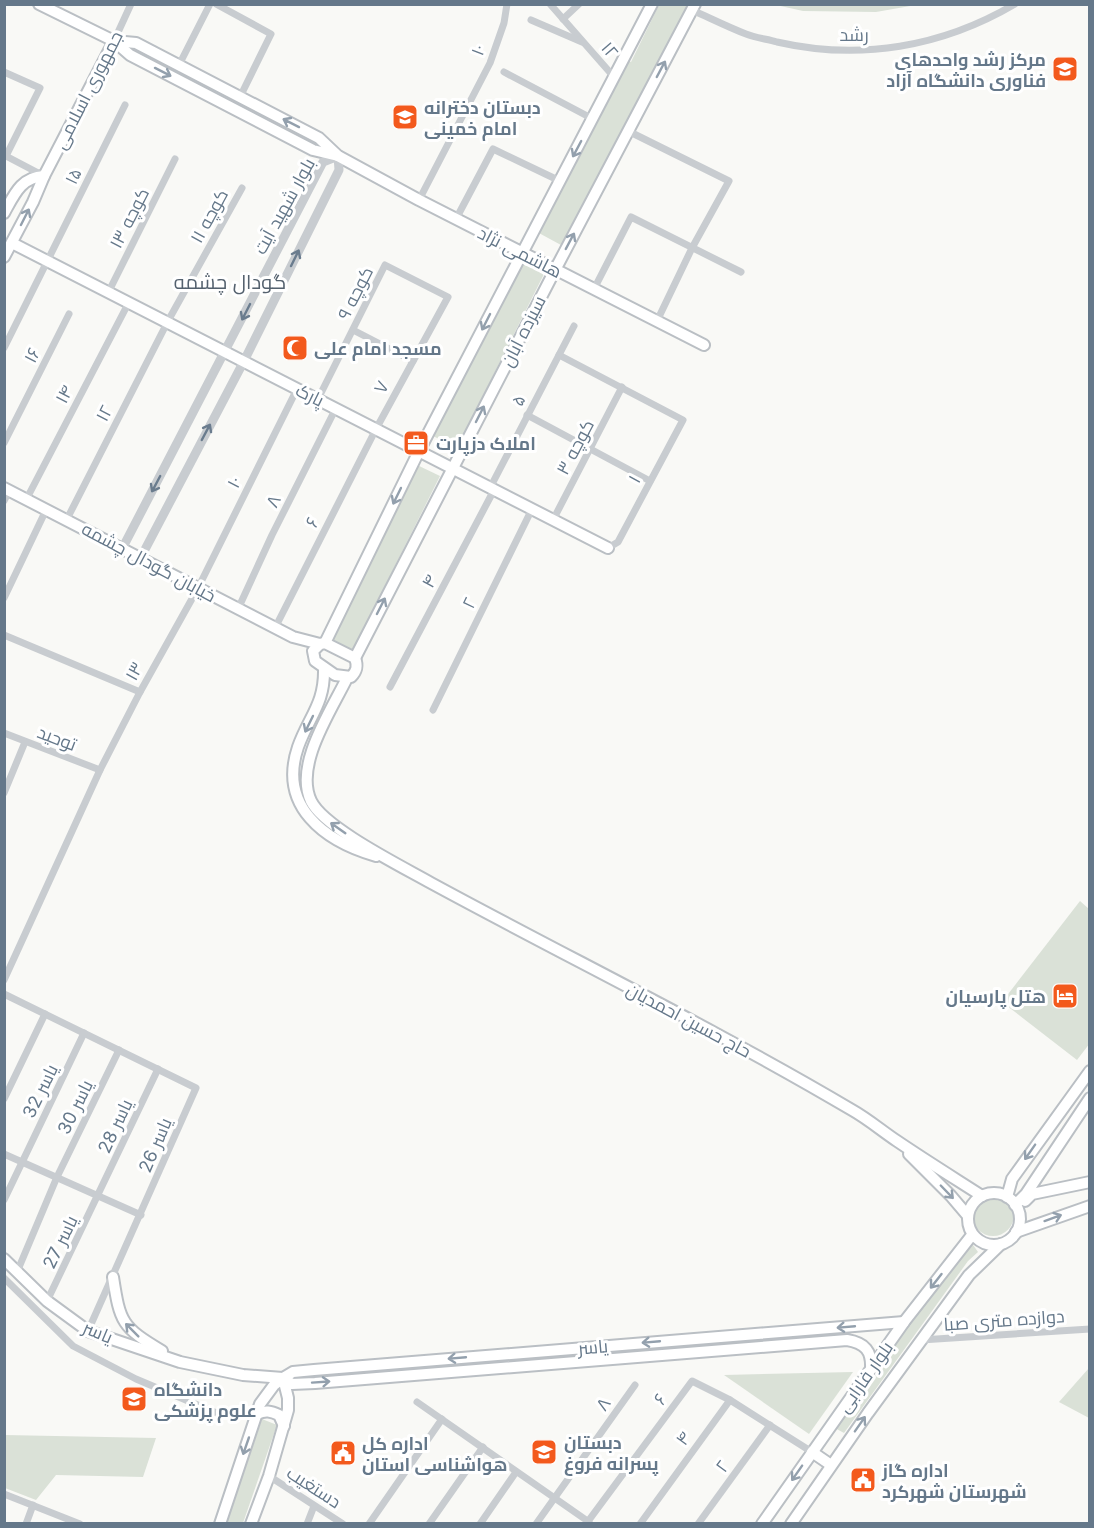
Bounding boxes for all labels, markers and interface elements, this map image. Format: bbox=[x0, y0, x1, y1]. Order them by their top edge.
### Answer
street label: رشد bbox=[839, 24, 869, 46]
street label: جمهوری اسلامی bbox=[49, 27, 128, 153]
street label: ۱۲ bbox=[597, 37, 623, 63]
street label: ۱۰ bbox=[466, 42, 490, 58]
place label: مرکز رشد واحدهای فناوری دانشگاه آزاد bbox=[886, 49, 1046, 92]
school or university icon: مرکز رشد واحدهای فناوری دانشگاه آزاد bbox=[1050, 54, 1080, 84]
one-way arrow bbox=[655, 61, 667, 78]
one-way arrow bbox=[154, 66, 171, 78]
place label: دبستان دخترانه امام خمینی bbox=[424, 97, 541, 141]
school or university icon: دبستان دخترانه امام خمینی bbox=[390, 102, 420, 132]
one-way arrow bbox=[282, 117, 300, 128]
one-way arrow bbox=[570, 140, 582, 158]
street label: بلوار شهید آیت bbox=[249, 154, 320, 258]
street label: ۱۵ bbox=[60, 164, 86, 188]
street label: کوچه ۱۳ bbox=[105, 184, 155, 253]
street label: کوچه ۱۱ bbox=[186, 185, 234, 248]
one-way arrow bbox=[20, 208, 32, 226]
street label: هاشمی نژاد bbox=[474, 222, 565, 283]
one-way arrow bbox=[565, 233, 576, 251]
one-way arrow bbox=[289, 250, 301, 268]
street label: کوچه ۹ bbox=[333, 263, 379, 324]
district label: گودال چشمه bbox=[174, 270, 286, 295]
street label: سیزده آبان bbox=[496, 292, 551, 370]
one-way arrow bbox=[240, 302, 251, 320]
one-way arrow bbox=[480, 313, 492, 330]
mosque icon: مسجد امام علی bbox=[280, 333, 310, 363]
place label: مسجد امام علی bbox=[314, 338, 442, 361]
street label: ۱۶ bbox=[19, 344, 45, 366]
street label: ۷ bbox=[369, 377, 393, 397]
street label: پارک bbox=[292, 379, 328, 413]
street label: ۱۴ bbox=[51, 381, 77, 407]
street label: ۵ bbox=[506, 391, 530, 409]
street label: ۱۲ bbox=[91, 402, 117, 424]
one-way arrow bbox=[475, 406, 486, 424]
street label: کوچه ۳ bbox=[552, 416, 600, 479]
one-way arrow bbox=[201, 424, 212, 442]
office icon: املاک دزپارت bbox=[401, 428, 431, 458]
place label: املاک دزپارت bbox=[436, 433, 536, 456]
street label: ۱ bbox=[623, 472, 645, 486]
street label: ۱۰ bbox=[222, 473, 246, 491]
one-way arrow bbox=[149, 475, 161, 493]
one-way arrow bbox=[391, 486, 403, 504]
street label: ۸ bbox=[261, 491, 285, 511]
street label: ۶ bbox=[301, 513, 323, 531]
street label: خیابان گودال چشمه bbox=[77, 518, 220, 608]
street label: ۴ bbox=[417, 571, 441, 591]
street label: ۲ bbox=[457, 594, 481, 612]
one-way arrow bbox=[376, 598, 387, 616]
street label: ۱۳ bbox=[121, 658, 147, 684]
one-way arrow bbox=[303, 714, 315, 732]
street label: توحید bbox=[34, 721, 80, 756]
one-way arrow bbox=[331, 822, 347, 834]
street label: حاج حسین احمدیان bbox=[622, 978, 755, 1063]
hotel icon: هتل پارسیان bbox=[1050, 981, 1080, 1011]
place label: هتل پارسیان bbox=[946, 986, 1046, 1009]
street label: یاسر 32 bbox=[18, 1060, 63, 1122]
street label: یاسر 30 bbox=[53, 1076, 98, 1138]
street label: یاسر 28 bbox=[93, 1095, 138, 1157]
street label: یاسر 26 bbox=[134, 1114, 177, 1176]
one-way arrow bbox=[1024, 1144, 1036, 1160]
one-way arrow bbox=[939, 1184, 954, 1199]
street label: یاسر 27 bbox=[38, 1212, 83, 1272]
one-way arrow bbox=[1043, 1212, 1062, 1223]
one-way arrow bbox=[930, 1272, 943, 1288]
street label: دوازده متری صبا bbox=[943, 1305, 1065, 1336]
street label: یاسر bbox=[79, 1316, 116, 1349]
one-way arrow bbox=[836, 1322, 856, 1333]
one-way arrow bbox=[125, 1323, 140, 1337]
street label: یاسر bbox=[576, 1335, 609, 1360]
one-way arrow bbox=[642, 1337, 662, 1348]
street label: بلوار فارابی bbox=[833, 1337, 898, 1417]
one-way arrow bbox=[448, 1353, 468, 1364]
one-way arrow bbox=[311, 1376, 331, 1387]
place label: دانشگاه علوم پزشکی bbox=[154, 1379, 257, 1423]
school or university icon: دانشگاه علوم پزشکی bbox=[119, 1384, 149, 1414]
street label: ۶ bbox=[649, 1389, 671, 1409]
street label: ۸ bbox=[591, 1393, 615, 1415]
one-way arrow bbox=[854, 1416, 866, 1433]
street label: ۴ bbox=[671, 1427, 695, 1449]
place label: دبستان پسرانه فروغ bbox=[564, 1432, 659, 1476]
place label: اداره کل هواشناسی استان bbox=[362, 1433, 507, 1476]
one-way arrow bbox=[239, 1436, 250, 1455]
school or university icon: دبستان پسرانه فروغ bbox=[529, 1437, 559, 1467]
public building icon: اداره کل هواشناسی استان bbox=[328, 1438, 358, 1468]
street label: ۲ bbox=[711, 1456, 733, 1476]
place label: اداره گاز شهرستان شهرکرد bbox=[881, 1460, 1027, 1503]
street label: دستغیب bbox=[283, 1462, 345, 1512]
one-way arrow bbox=[791, 1464, 803, 1480]
public building icon: اداره گاز شهرستان شهرکرد bbox=[848, 1465, 878, 1495]

